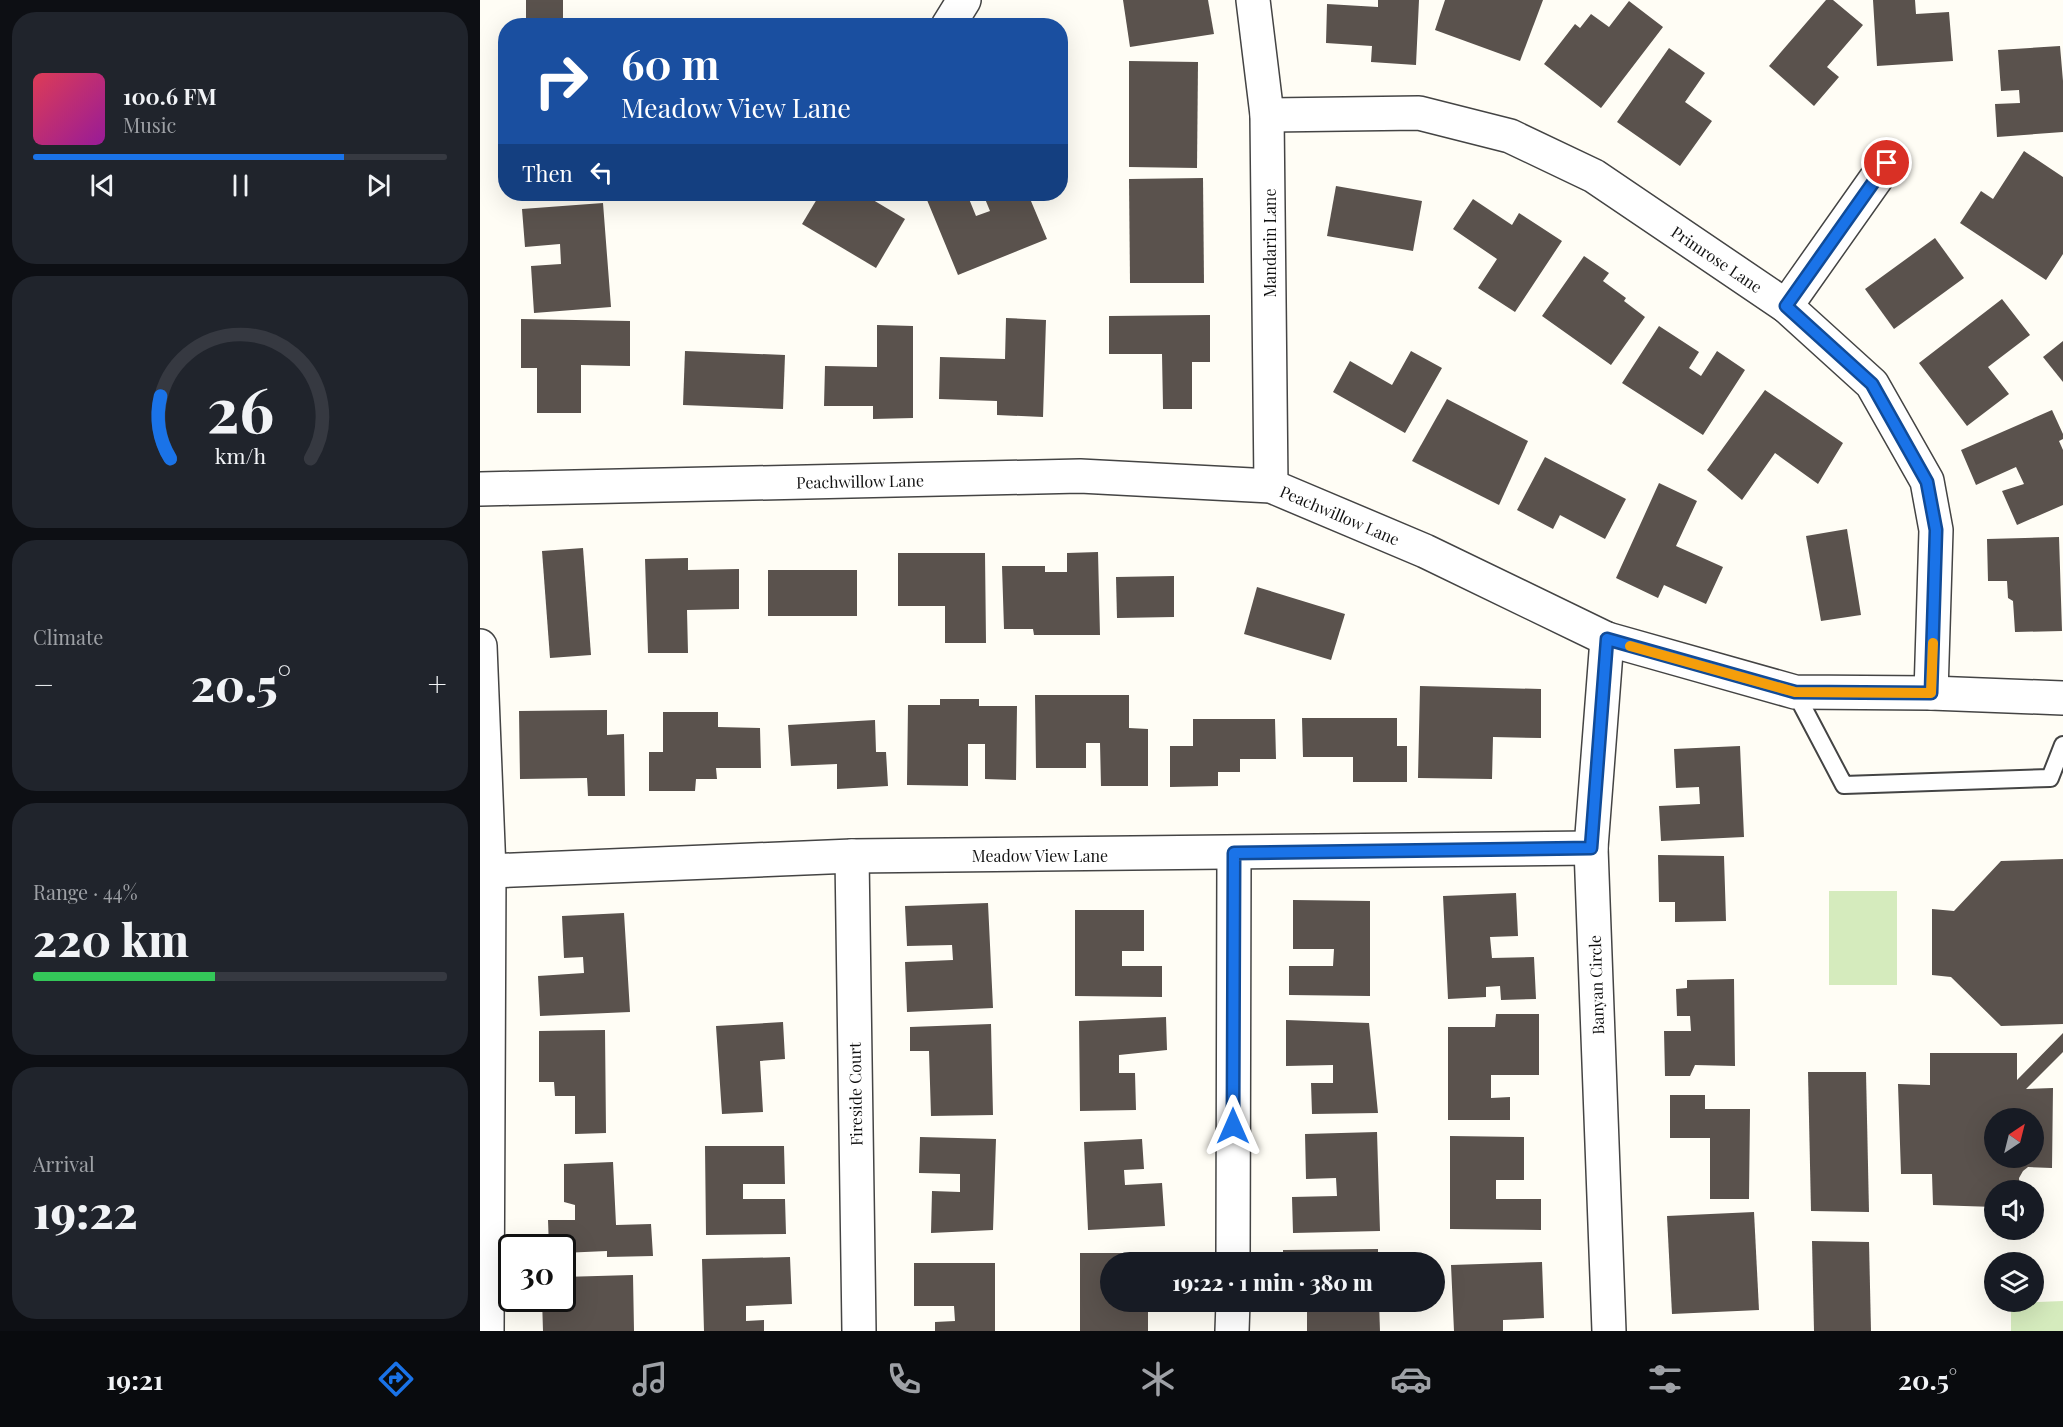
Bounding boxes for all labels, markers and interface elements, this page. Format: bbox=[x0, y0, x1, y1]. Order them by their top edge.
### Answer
text: 60 m bbox=[621, 35, 719, 91]
icon: right bbox=[522, 42, 600, 120]
text: 100.6 FM bbox=[123, 81, 217, 111]
text: Meadow View Lane bbox=[621, 89, 851, 125]
text: Music bbox=[123, 111, 176, 138]
pin bbox=[1861, 137, 1912, 188]
icon: arrive bbox=[1870, 146, 1903, 179]
icon: left bbox=[585, 156, 618, 189]
text: Then bbox=[522, 158, 573, 188]
icon: previous bbox=[86, 169, 119, 202]
icon: pause bbox=[224, 169, 257, 202]
icon: next bbox=[362, 169, 395, 202]
street label: Mandarin Lane bbox=[1259, 188, 1280, 298]
street label: Primrose Lane bbox=[1668, 221, 1766, 297]
text: 26 bbox=[206, 365, 274, 449]
text: km/h bbox=[214, 441, 266, 469]
street label: Peachwillow Lane bbox=[796, 469, 924, 493]
street label: Peachwillow Lane bbox=[1277, 480, 1403, 550]
text: Climate bbox=[33, 623, 103, 650]
text: 20.5° bbox=[191, 653, 291, 713]
text: − bbox=[33, 661, 54, 705]
text: + bbox=[428, 661, 447, 705]
street label: Meadow View Lane bbox=[972, 845, 1108, 866]
text: Range · 44% bbox=[33, 878, 138, 905]
text: 220 km bbox=[33, 908, 189, 968]
street label: Banyan Circle bbox=[1584, 935, 1608, 1035]
street label: Fireside Court bbox=[844, 1042, 866, 1146]
position arrow bbox=[1201, 1094, 1265, 1158]
north arrow bbox=[1984, 1108, 2044, 1168]
map controls bbox=[1984, 1108, 2044, 1312]
text: Arrival bbox=[33, 1150, 95, 1177]
text: 19:22 bbox=[33, 1180, 138, 1240]
button: sound bbox=[1984, 1180, 2044, 1240]
speed limit sign: 30 bbox=[498, 1234, 576, 1312]
button: layers bbox=[1984, 1252, 2044, 1312]
text: 19:22 · 1 min · 380 m bbox=[1172, 1267, 1373, 1297]
icon: directions bbox=[375, 1358, 417, 1400]
icon: music bbox=[629, 1358, 671, 1400]
icon: phone bbox=[883, 1358, 925, 1400]
icon: climate bbox=[1137, 1358, 1179, 1400]
icon: car bbox=[1390, 1358, 1432, 1400]
icon: filters bbox=[1644, 1358, 1686, 1400]
text: 19:21 bbox=[106, 1361, 163, 1397]
text: 20.5° bbox=[1898, 1361, 1957, 1397]

